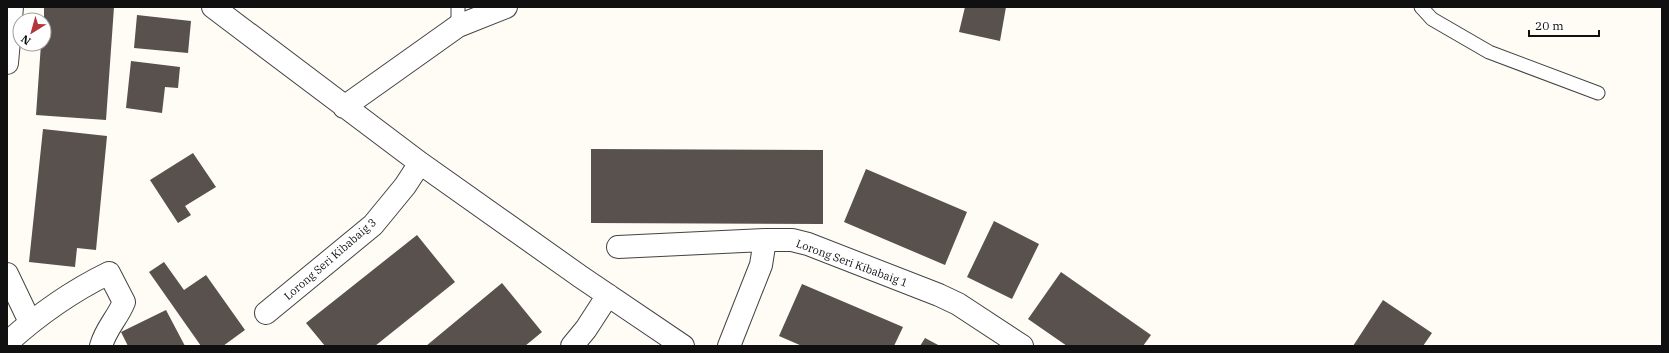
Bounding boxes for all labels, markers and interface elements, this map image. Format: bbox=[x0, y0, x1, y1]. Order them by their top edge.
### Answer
north arrow bbox=[12, 12, 52, 52]
scale bar bbox=[1529, 12, 1599, 38]
text: 20 m bbox=[1535, 18, 1564, 33]
text: N bbox=[18, 32, 34, 48]
street label: Lorong Seri Kibabaig 3 bbox=[281, 215, 379, 303]
street label: Lorong Seri Kibabaig 1 bbox=[794, 236, 910, 290]

